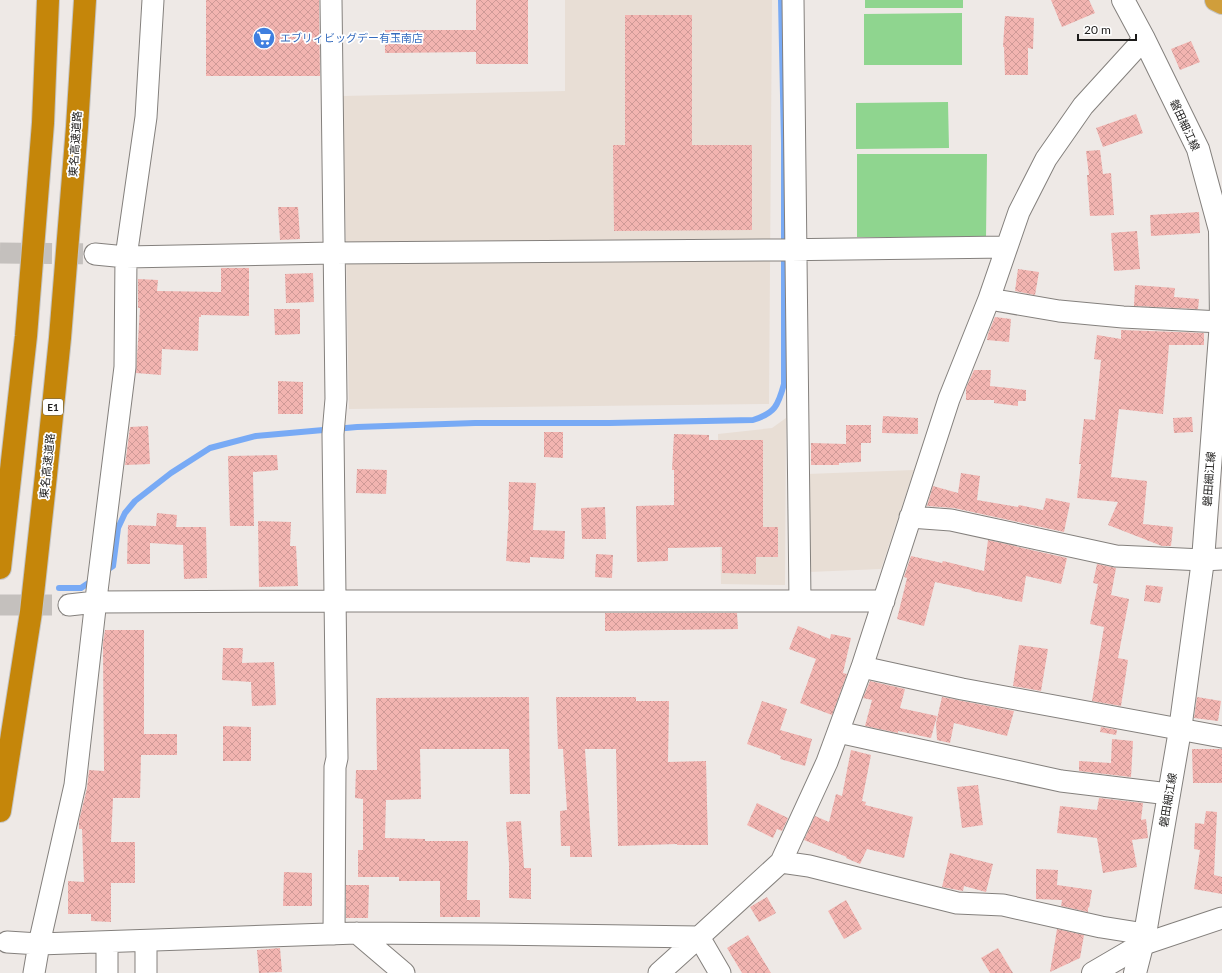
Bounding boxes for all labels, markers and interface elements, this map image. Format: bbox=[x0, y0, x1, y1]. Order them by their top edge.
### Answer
scale bar bbox=[1078, 16, 1136, 42]
text: 20 m bbox=[1084, 22, 1111, 37]
supermarket icon: エブリィビッグデー有玉南店 bbox=[251, 25, 277, 51]
place label: エブリィビッグデー有玉南店 bbox=[280, 31, 423, 44]
street label: 磐田細江線 bbox=[1168, 97, 1203, 152]
street label: 東名高速道路 bbox=[66, 111, 83, 177]
road number: E1 bbox=[43, 399, 63, 415]
street label: 東名高速道路 bbox=[37, 432, 56, 499]
street label: 磐田細江線 bbox=[1200, 451, 1217, 507]
street label: 磐田細江線 bbox=[1156, 772, 1179, 828]

